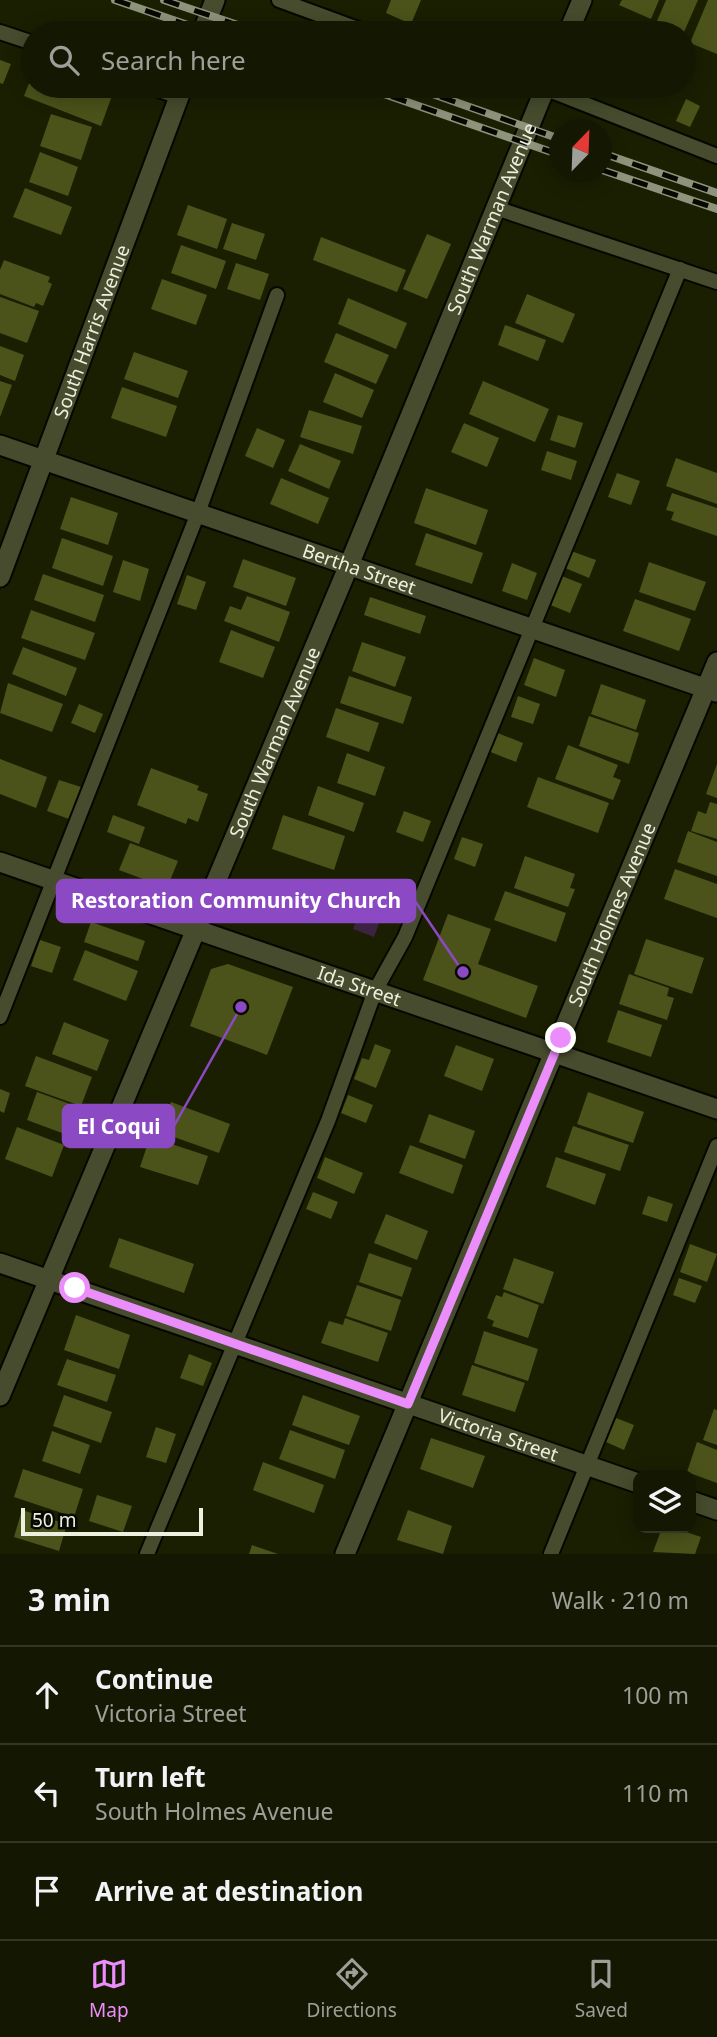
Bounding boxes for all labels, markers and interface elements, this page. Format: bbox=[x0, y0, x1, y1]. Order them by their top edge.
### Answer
search box bbox=[21, 21, 696, 98]
icon: search bbox=[45, 41, 83, 79]
text: Search here bbox=[101, 42, 246, 78]
street label: South Warman Avenue bbox=[441, 119, 543, 318]
north arrow bbox=[549, 119, 612, 182]
street label: South Harris Avenue bbox=[47, 241, 136, 422]
street label: Bertha Street bbox=[299, 537, 419, 601]
street label: South Warman Avenue bbox=[223, 643, 326, 842]
street label: South Holmes Avenue bbox=[562, 818, 662, 1010]
callout: Restoration Community Church bbox=[57, 880, 415, 922]
text: Restoration Community Church bbox=[71, 886, 401, 914]
street label: Ida Street bbox=[314, 959, 405, 1012]
route end bbox=[545, 1022, 576, 1053]
callout: El Coqui bbox=[63, 1105, 174, 1147]
text: El Coqui bbox=[77, 1112, 161, 1140]
route start bbox=[59, 1272, 90, 1303]
street label: Victoria Street bbox=[435, 1402, 562, 1468]
map controls bbox=[633, 1470, 696, 1533]
button: layers bbox=[633, 1470, 696, 1533]
scale bar bbox=[21, 1505, 203, 1537]
text: 50 m bbox=[32, 1507, 76, 1533]
text: 3 min bbox=[28, 1579, 111, 1620]
text: Walk · 210 m bbox=[552, 1584, 689, 1616]
text: Continue bbox=[95, 1661, 213, 1697]
icon: ahead bbox=[28, 1676, 66, 1714]
text: 100 m bbox=[622, 1679, 689, 1711]
text: Victoria Street bbox=[95, 1697, 247, 1729]
text: Turn left bbox=[95, 1759, 206, 1795]
icon: left bbox=[28, 1774, 66, 1812]
text: 110 m bbox=[622, 1777, 689, 1809]
text: South Holmes Avenue bbox=[95, 1795, 333, 1827]
icon: arrive bbox=[28, 1872, 66, 1910]
text: Arrive at destination bbox=[95, 1873, 364, 1909]
tab: Map bbox=[89, 1955, 129, 2023]
tab: Directions bbox=[307, 1955, 397, 2023]
tab: Saved bbox=[575, 1955, 628, 2023]

